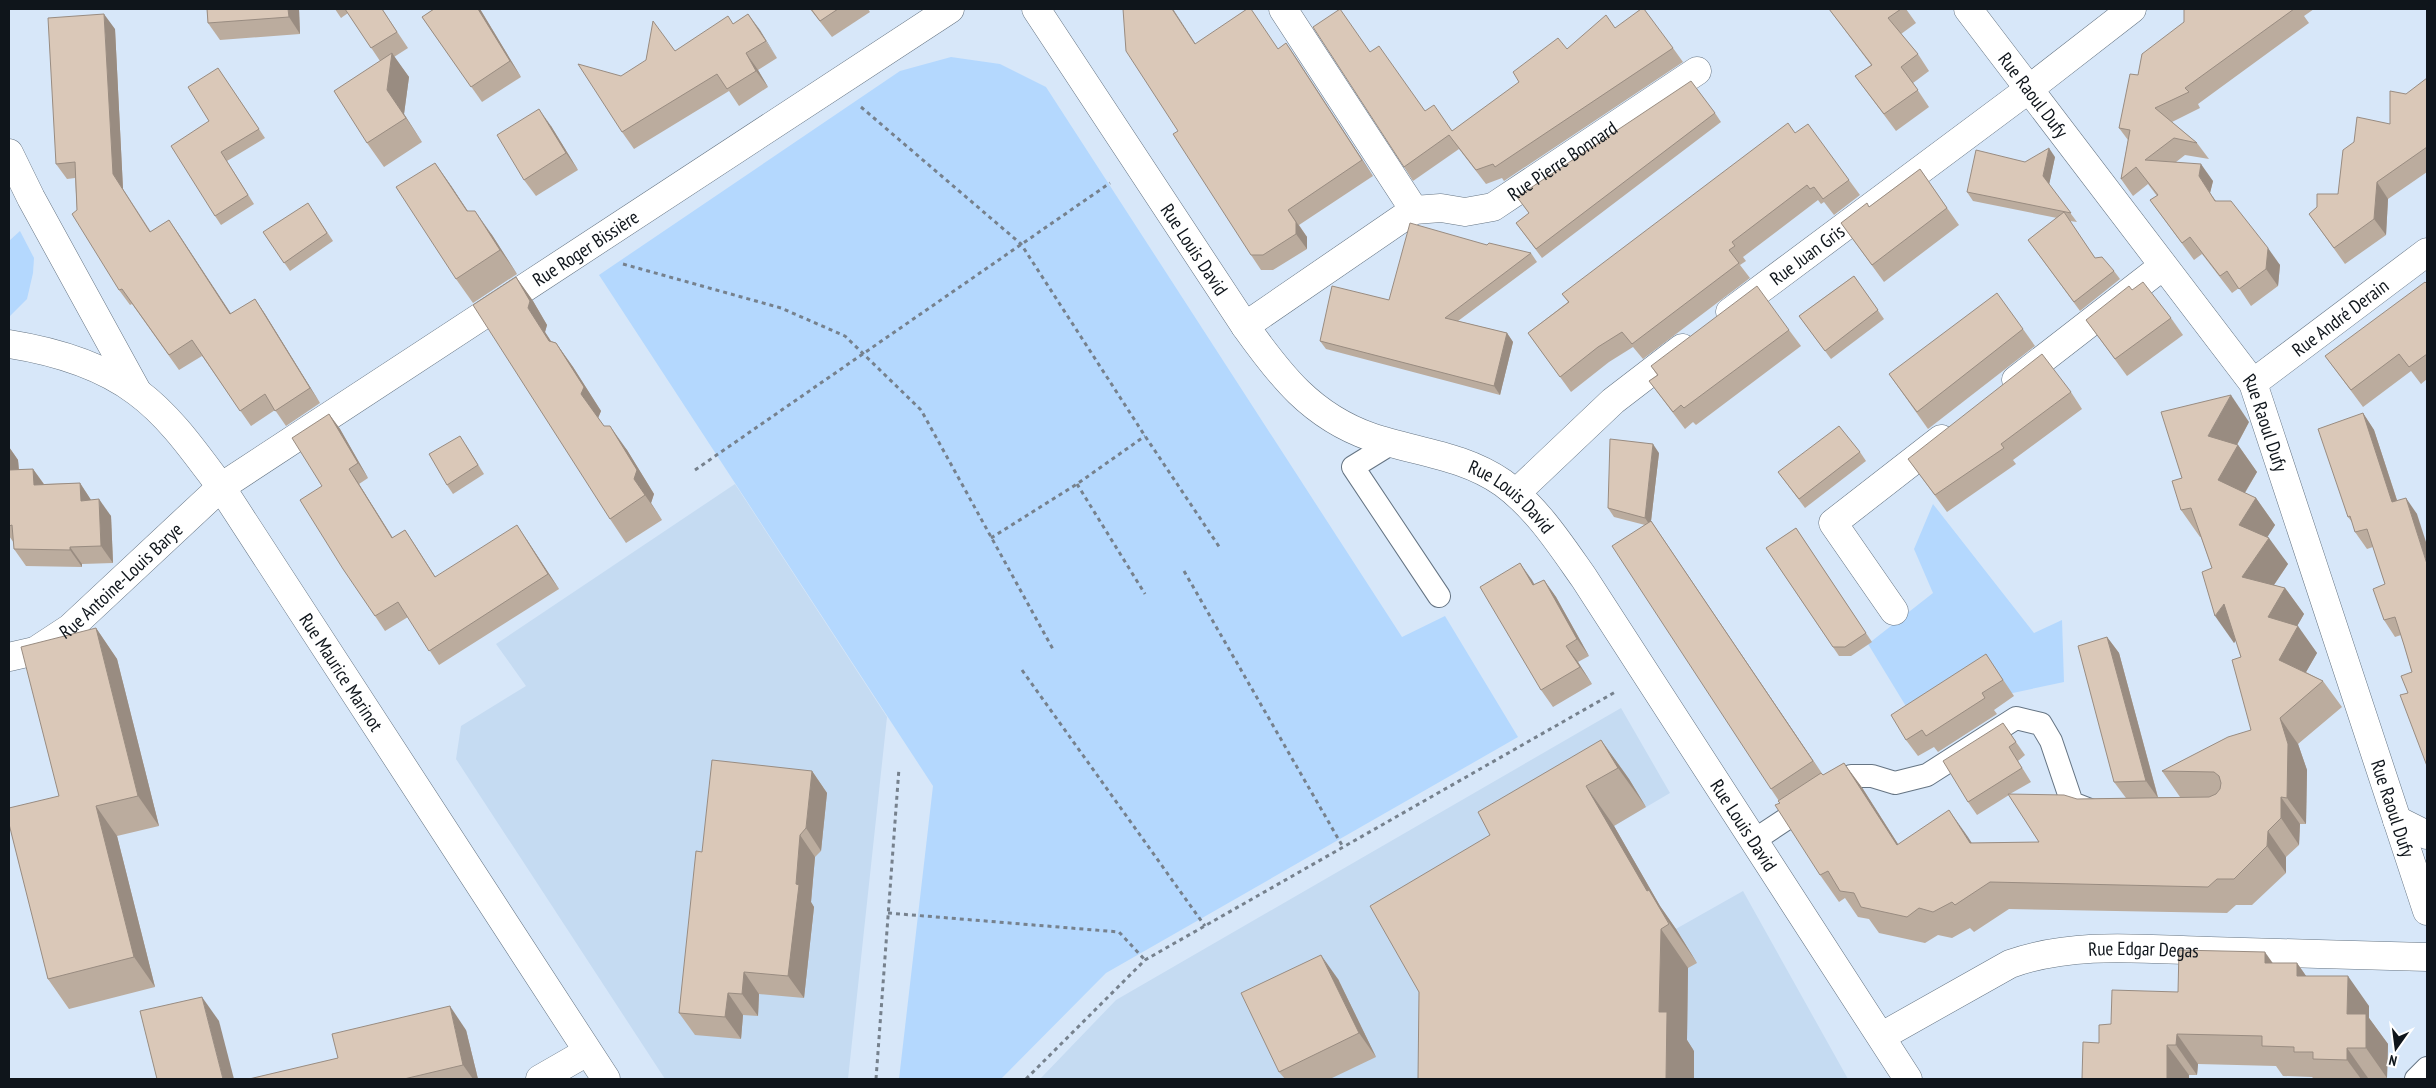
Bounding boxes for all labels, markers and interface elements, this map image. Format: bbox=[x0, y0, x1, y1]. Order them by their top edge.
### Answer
street label: Rue Raoul Dufy bbox=[1993, 47, 2074, 143]
street label: Rue Pierre Bonnard bbox=[1503, 116, 1622, 206]
street label: Rue Louis David bbox=[1156, 199, 1233, 300]
street label: Rue Roger Bissière bbox=[528, 204, 643, 292]
street label: Rue Juan Gris bbox=[1765, 219, 1849, 290]
street label: Rue André Derain bbox=[2287, 273, 2393, 361]
street label: Rue Raoul Dufy bbox=[2238, 369, 2294, 475]
street label: Rue Louis David bbox=[1465, 454, 1559, 538]
street label: Rue Antoine-Louis Barye bbox=[55, 517, 188, 644]
street label: Rue Maurice Marinot bbox=[294, 609, 389, 736]
street label: Rue Raoul Dufy bbox=[2366, 756, 2421, 861]
street label: Rue Louis David bbox=[1705, 775, 1782, 876]
street label: Rue Edgar Degas bbox=[2087, 936, 2199, 963]
north arrow bbox=[2371, 1023, 2421, 1073]
text: N bbox=[2387, 1051, 2399, 1070]

